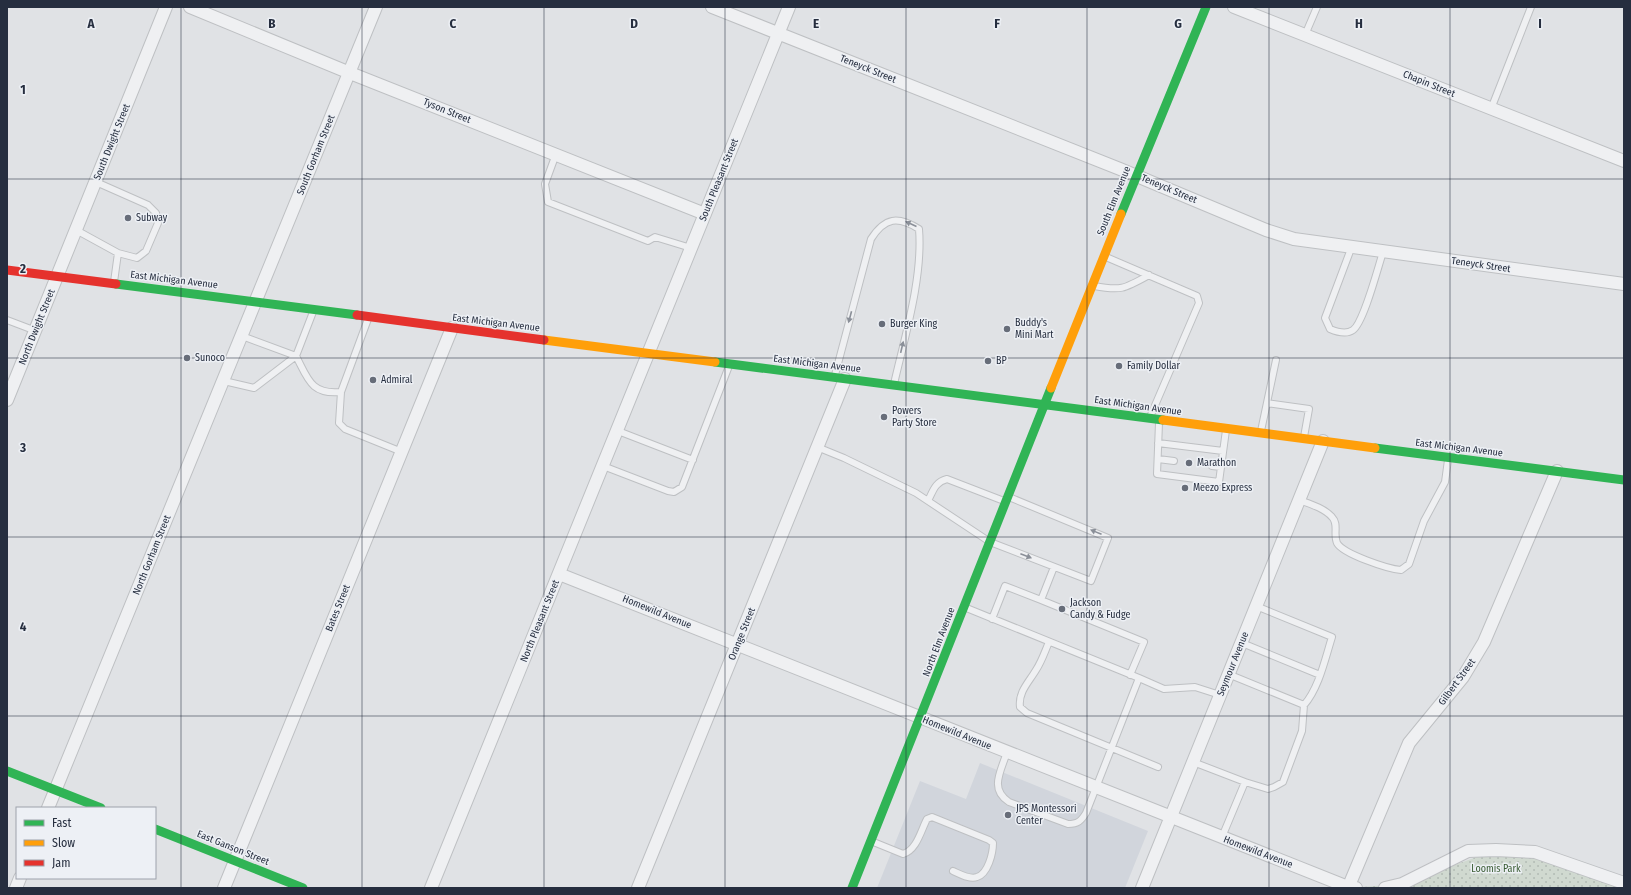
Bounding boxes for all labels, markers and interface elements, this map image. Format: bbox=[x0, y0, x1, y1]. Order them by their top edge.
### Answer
text: A bbox=[86, 16, 95, 31]
text: B bbox=[268, 16, 276, 31]
text: C bbox=[450, 16, 457, 31]
text: D bbox=[630, 16, 638, 31]
text: E bbox=[813, 16, 819, 31]
text: F bbox=[994, 16, 1000, 31]
text: G bbox=[1174, 16, 1182, 31]
text: H bbox=[1355, 16, 1363, 31]
text: I bbox=[1538, 16, 1542, 31]
street label: Teneyck Street bbox=[838, 52, 898, 86]
street label: Chapin Street bbox=[1401, 68, 1458, 100]
text: 1 bbox=[20, 82, 26, 97]
street label: Tyson Street bbox=[421, 96, 473, 126]
street label: South Dwight Street bbox=[91, 101, 133, 182]
street label: South Gorham Street bbox=[294, 112, 338, 197]
street label: South Pleasant Street bbox=[697, 136, 741, 223]
street label: South Elm Avenue bbox=[1095, 165, 1133, 237]
street label: Teneyck Street bbox=[1139, 172, 1199, 206]
place label: Subway bbox=[136, 212, 168, 224]
marker: Subway bbox=[123, 213, 133, 223]
one-way arrow bbox=[904, 221, 916, 227]
street label: Teneyck Street bbox=[1451, 255, 1512, 275]
text: 2 bbox=[19, 261, 26, 276]
street label: East Michigan Avenue bbox=[130, 269, 218, 291]
street label: North Dwight Street bbox=[16, 287, 58, 367]
one-way arrow bbox=[847, 311, 853, 323]
street label: East Michigan Avenue bbox=[452, 312, 540, 334]
place label: Buddy's Mini Mart bbox=[1015, 317, 1054, 341]
place label: Burger King bbox=[890, 318, 937, 330]
marker: Burger King bbox=[877, 319, 887, 329]
marker: Buddy's Mini Mart bbox=[1002, 324, 1012, 334]
one-way arrow bbox=[900, 341, 906, 353]
place label: Sunoco bbox=[195, 352, 225, 364]
marker: Sunoco bbox=[182, 353, 192, 363]
street label: East Michigan Avenue bbox=[773, 353, 861, 375]
place label: BP bbox=[996, 355, 1007, 367]
marker: BP bbox=[983, 356, 993, 366]
place label: Family Dollar bbox=[1127, 360, 1180, 372]
marker: Family Dollar bbox=[1114, 361, 1124, 371]
place label: Admiral bbox=[381, 374, 413, 386]
marker: Admiral bbox=[368, 375, 378, 385]
street label: East Michigan Avenue bbox=[1094, 394, 1182, 418]
place label: Powers Party Store bbox=[892, 405, 937, 429]
marker: Powers Party Store bbox=[879, 412, 889, 422]
street label: East Michigan Avenue bbox=[1415, 437, 1503, 459]
text: 3 bbox=[19, 440, 26, 455]
place label: Marathon bbox=[1197, 457, 1236, 469]
marker: Marathon bbox=[1184, 458, 1194, 468]
place label: Meezo Express bbox=[1193, 482, 1252, 494]
marker: Meezo Express bbox=[1180, 483, 1190, 493]
street label: North Gorham Street bbox=[131, 513, 174, 597]
one-way arrow bbox=[1090, 529, 1102, 535]
one-way arrow bbox=[1021, 553, 1033, 559]
street label: North Pleasant Street bbox=[518, 577, 562, 664]
street label: Bates Street bbox=[323, 582, 353, 633]
street label: Homewild Avenue bbox=[621, 593, 693, 631]
place label: Jackson Candy & Fudge bbox=[1070, 597, 1130, 621]
marker: Jackson Candy & Fudge bbox=[1057, 604, 1067, 614]
street label: Orange Street bbox=[726, 605, 758, 662]
street label: North Elm Avenue bbox=[920, 606, 958, 678]
text: 4 bbox=[20, 619, 27, 634]
street label: Seymour Avenue bbox=[1215, 630, 1251, 698]
street label: Gilbert Street bbox=[1436, 656, 1478, 708]
street label: Homewild Avenue bbox=[921, 714, 993, 752]
place label: JPS Montessori Center bbox=[1016, 803, 1077, 827]
legend bbox=[16, 807, 156, 879]
marker: JPS Montessori Center bbox=[1003, 810, 1013, 820]
text: Fast bbox=[52, 816, 71, 830]
street label: East Ganson Street bbox=[195, 828, 272, 868]
street label: Homewild Avenue bbox=[1222, 833, 1294, 871]
text: Slow bbox=[52, 836, 75, 850]
text: Jam bbox=[52, 856, 70, 870]
park label: Loomis Park bbox=[1471, 863, 1521, 875]

